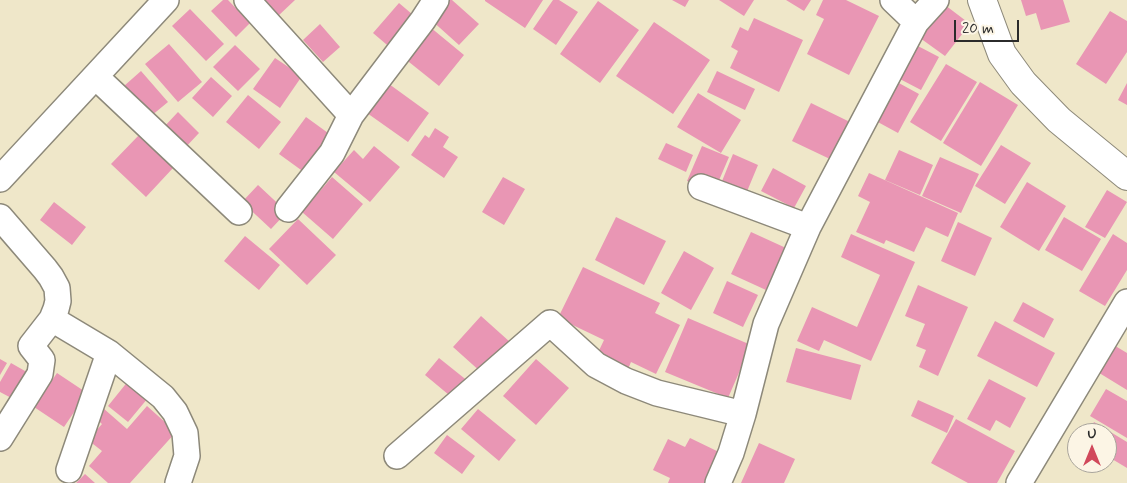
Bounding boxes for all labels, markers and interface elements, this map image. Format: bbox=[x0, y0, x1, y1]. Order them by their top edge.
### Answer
scale bar bbox=[957, 10, 1022, 42]
text: 20 m bbox=[962, 19, 994, 39]
north arrow bbox=[1067, 423, 1117, 473]
text: U bbox=[1087, 425, 1097, 443]

